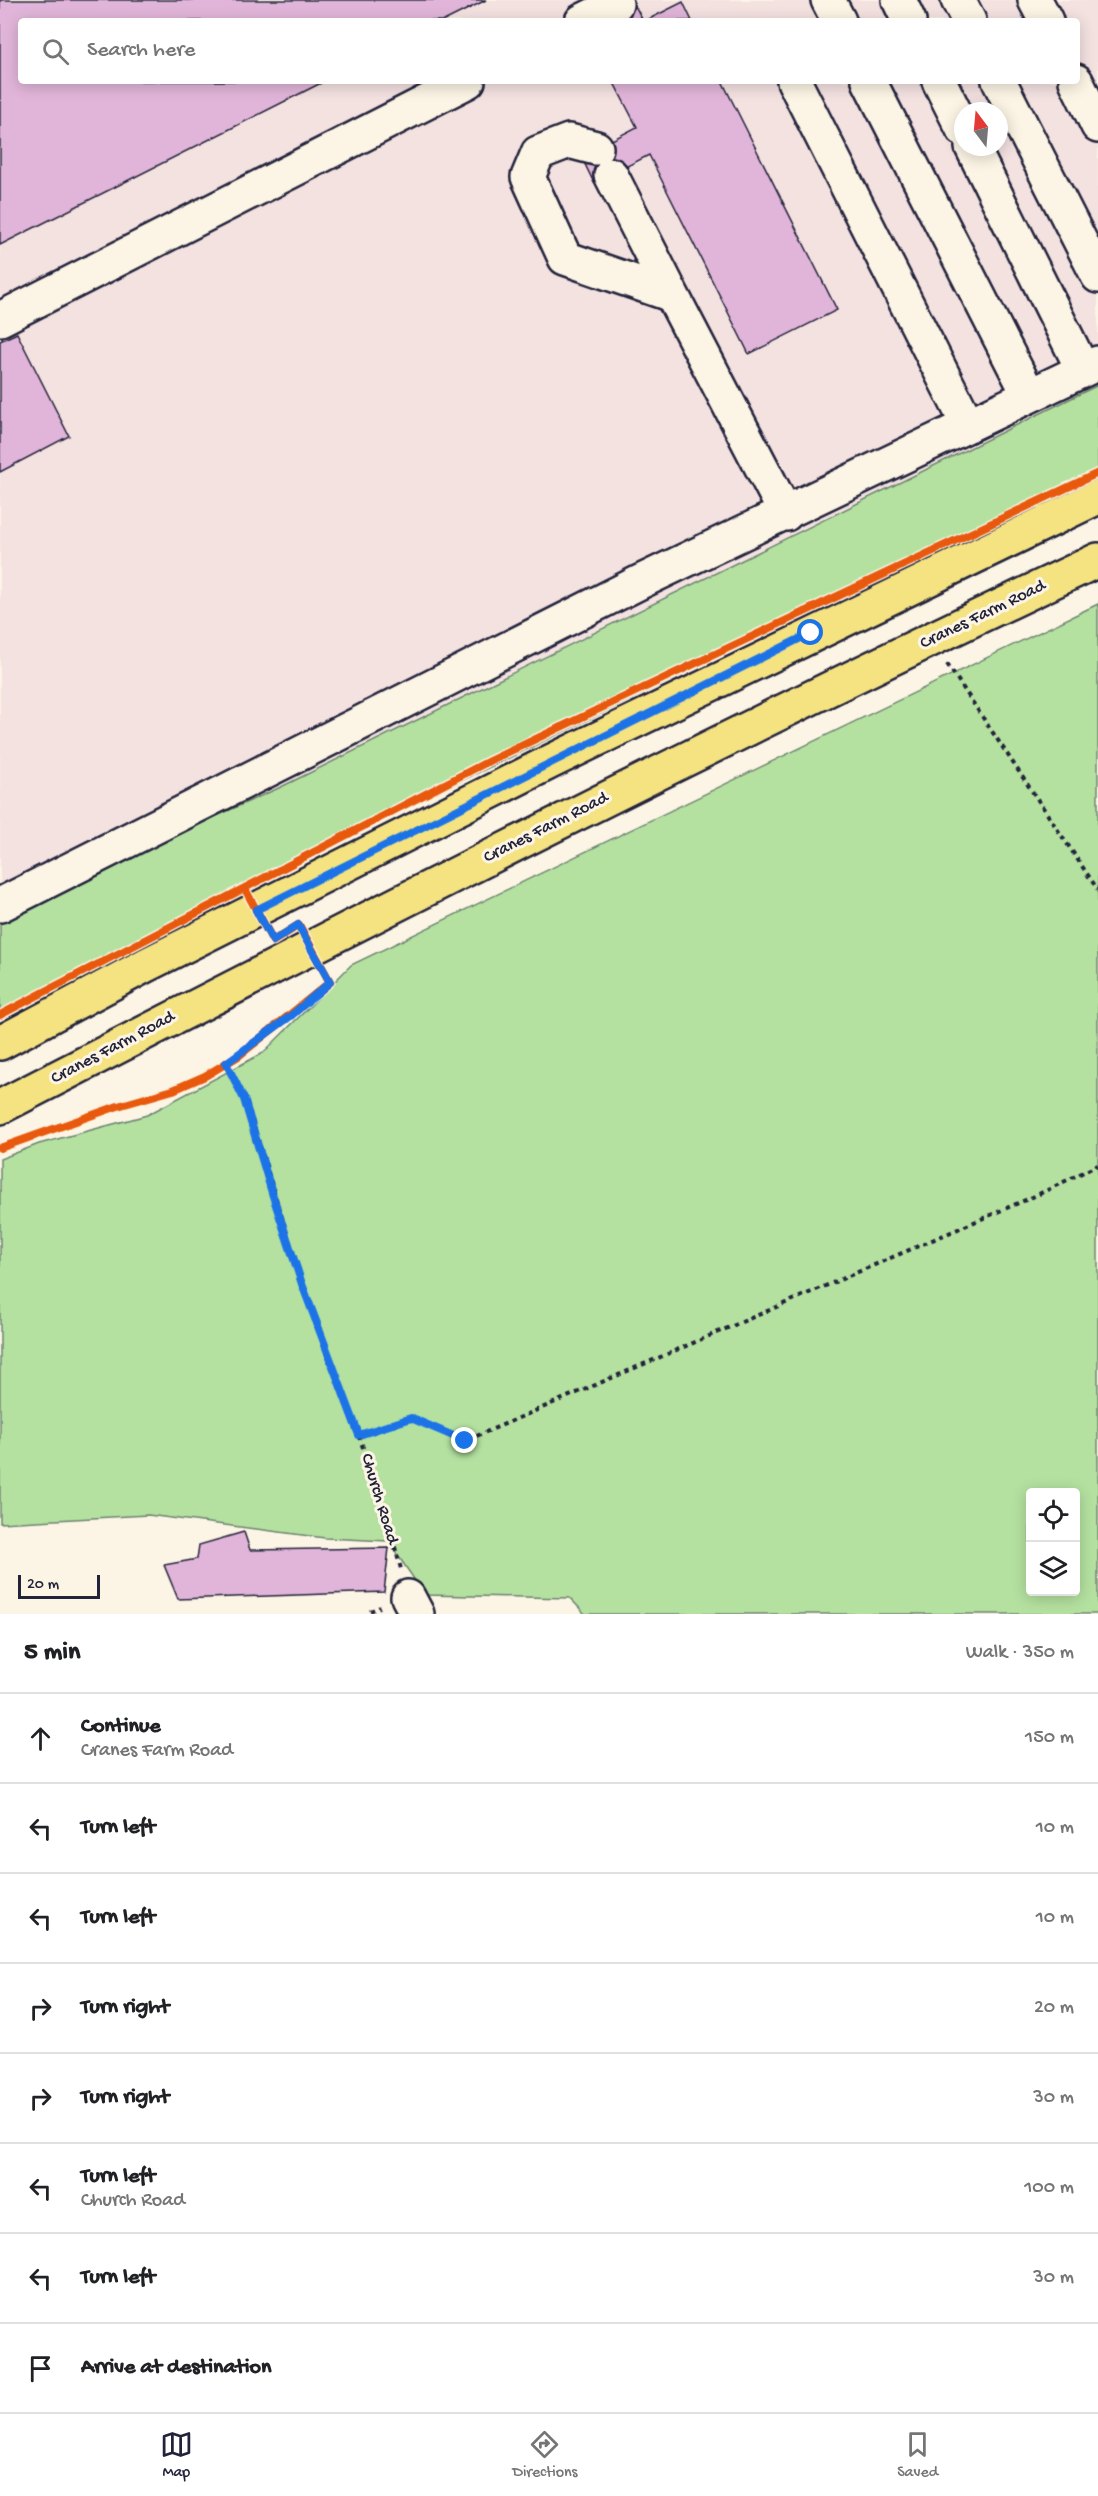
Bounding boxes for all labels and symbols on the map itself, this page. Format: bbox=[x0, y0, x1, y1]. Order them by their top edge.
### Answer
north arrow bbox=[954, 102, 1008, 156]
street label: Cranes Farm Road bbox=[917, 575, 1050, 654]
route start bbox=[797, 619, 823, 645]
street label: Cranes Farm Road bbox=[480, 787, 613, 868]
street label: Cranes Farm Road bbox=[48, 1006, 180, 1089]
route end bbox=[451, 1427, 477, 1453]
street label: Church Road bbox=[355, 1451, 403, 1548]
scale bar bbox=[18, 1572, 100, 1600]

